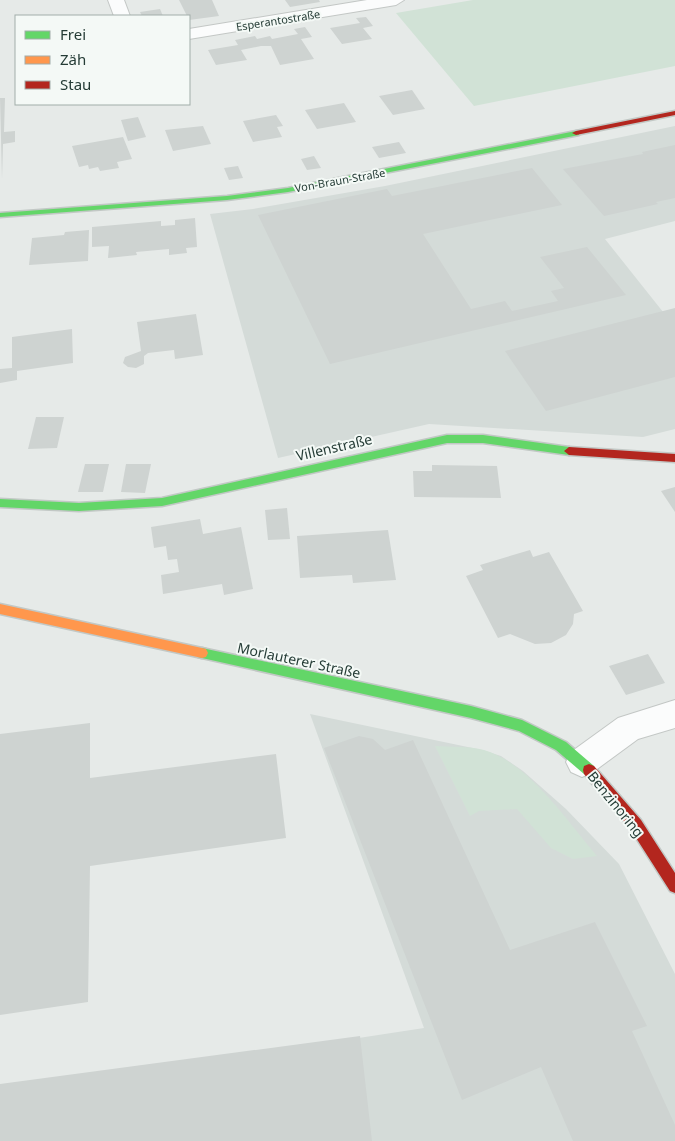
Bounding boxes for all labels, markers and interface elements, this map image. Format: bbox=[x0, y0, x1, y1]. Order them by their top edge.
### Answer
street label: Esperantostraße bbox=[235, 6, 321, 34]
legend bbox=[15, 15, 190, 105]
text: Frei bbox=[60, 24, 86, 44]
text: Zäh bbox=[60, 49, 86, 69]
text: Stau bbox=[60, 74, 91, 94]
street label: Von-Braun-Straße bbox=[293, 165, 387, 195]
street label: Villenstraße bbox=[294, 429, 374, 465]
street label: Morlauterer Straße bbox=[236, 638, 363, 682]
street label: Benzinoring bbox=[584, 767, 648, 841]

